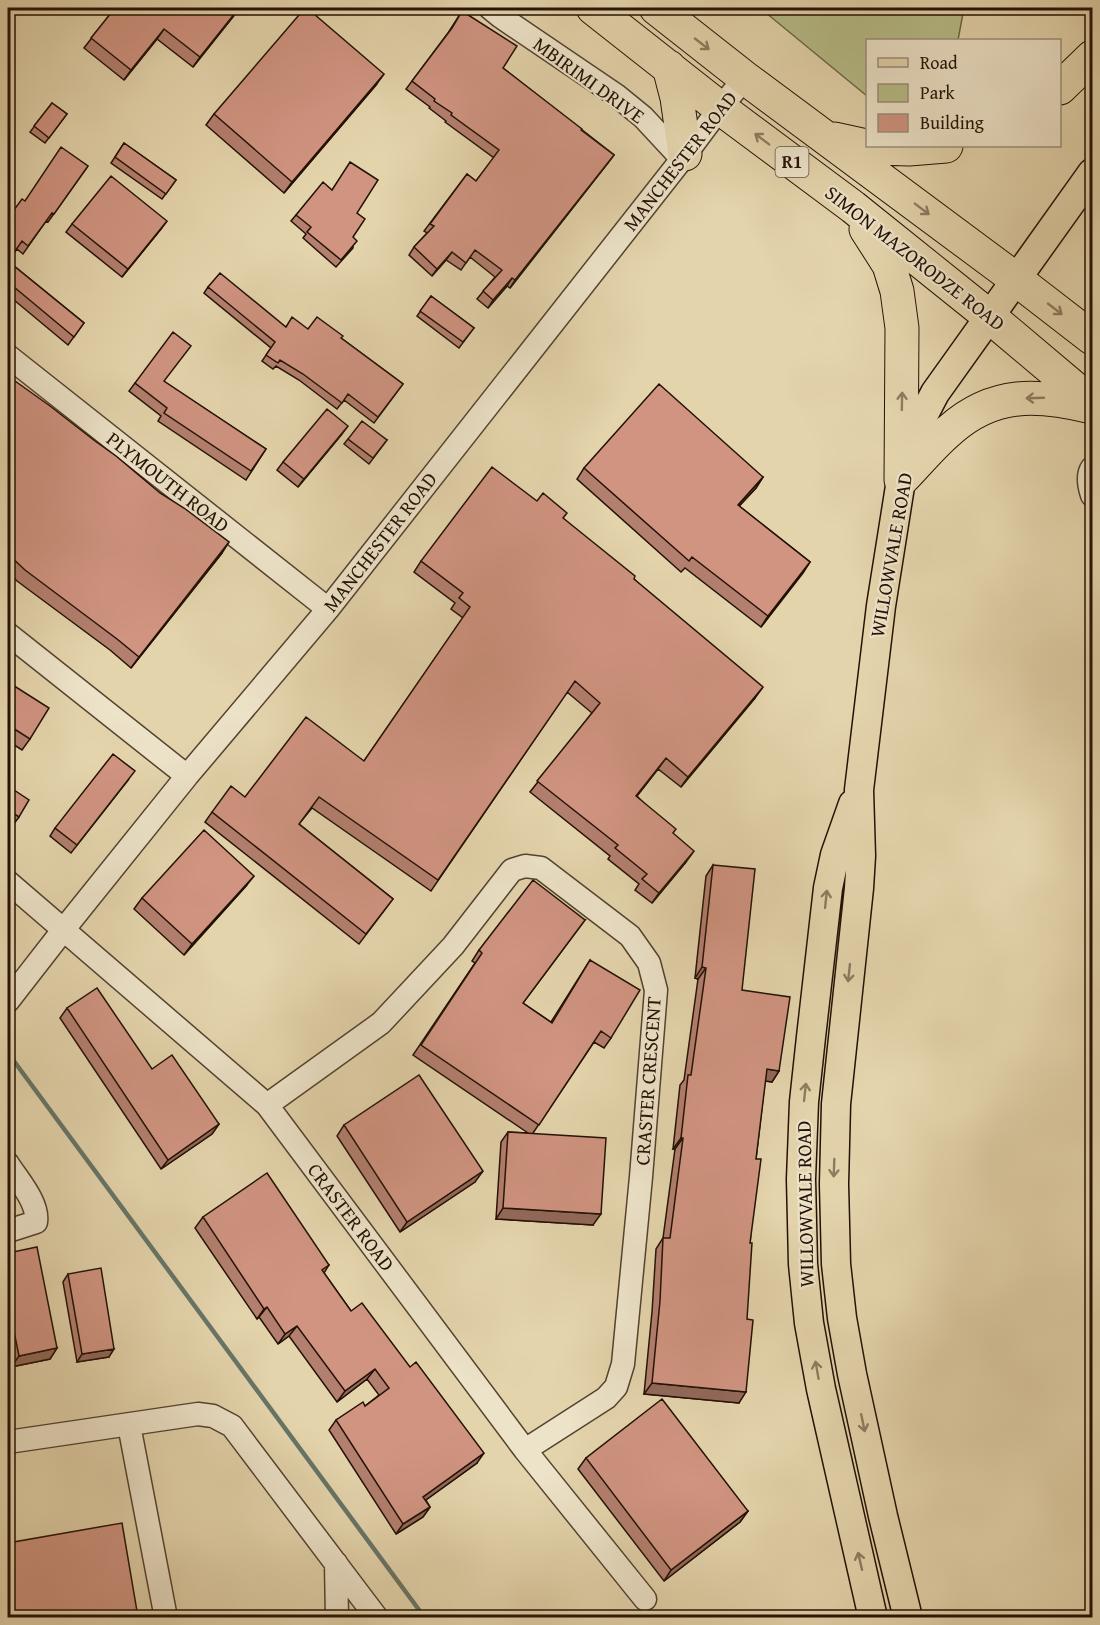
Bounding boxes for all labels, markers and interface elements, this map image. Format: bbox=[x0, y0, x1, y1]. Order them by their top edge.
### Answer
street label: MBIRIMI DRIVE bbox=[528, 29, 651, 130]
one-way arrow bbox=[694, 37, 710, 50]
legend bbox=[866, 39, 1061, 147]
text: Road bbox=[920, 49, 958, 76]
text: Park bbox=[920, 79, 956, 106]
street label: MANCHESTER ROAD bbox=[616, 85, 743, 237]
text: Building bbox=[920, 109, 984, 136]
one-way arrow bbox=[754, 133, 770, 145]
road number: R1 bbox=[776, 147, 808, 177]
street label: SIMON MAZORODZE ROAD bbox=[819, 178, 1012, 337]
one-way arrow bbox=[914, 203, 930, 215]
one-way arrow bbox=[1047, 302, 1063, 315]
one-way arrow bbox=[896, 391, 908, 411]
one-way arrow bbox=[1025, 392, 1045, 404]
street label: PLYMOUTH ROAD bbox=[101, 424, 236, 539]
street label: MANCHESTER ROAD bbox=[316, 466, 443, 618]
street label: WILLOWVALE ROAD bbox=[862, 470, 919, 640]
one-way arrow bbox=[821, 889, 832, 909]
one-way arrow bbox=[843, 963, 854, 983]
street label: CRASTER CRESCENT bbox=[627, 996, 668, 1166]
one-way arrow bbox=[800, 1083, 811, 1103]
street label: WILLOWVALE ROAD bbox=[789, 1120, 820, 1288]
street label: CRASTER ROAD bbox=[301, 1157, 402, 1277]
one-way arrow bbox=[828, 1157, 840, 1177]
one-way arrow bbox=[811, 1361, 822, 1381]
one-way arrow bbox=[857, 1414, 869, 1433]
one-way arrow bbox=[853, 1551, 865, 1570]

